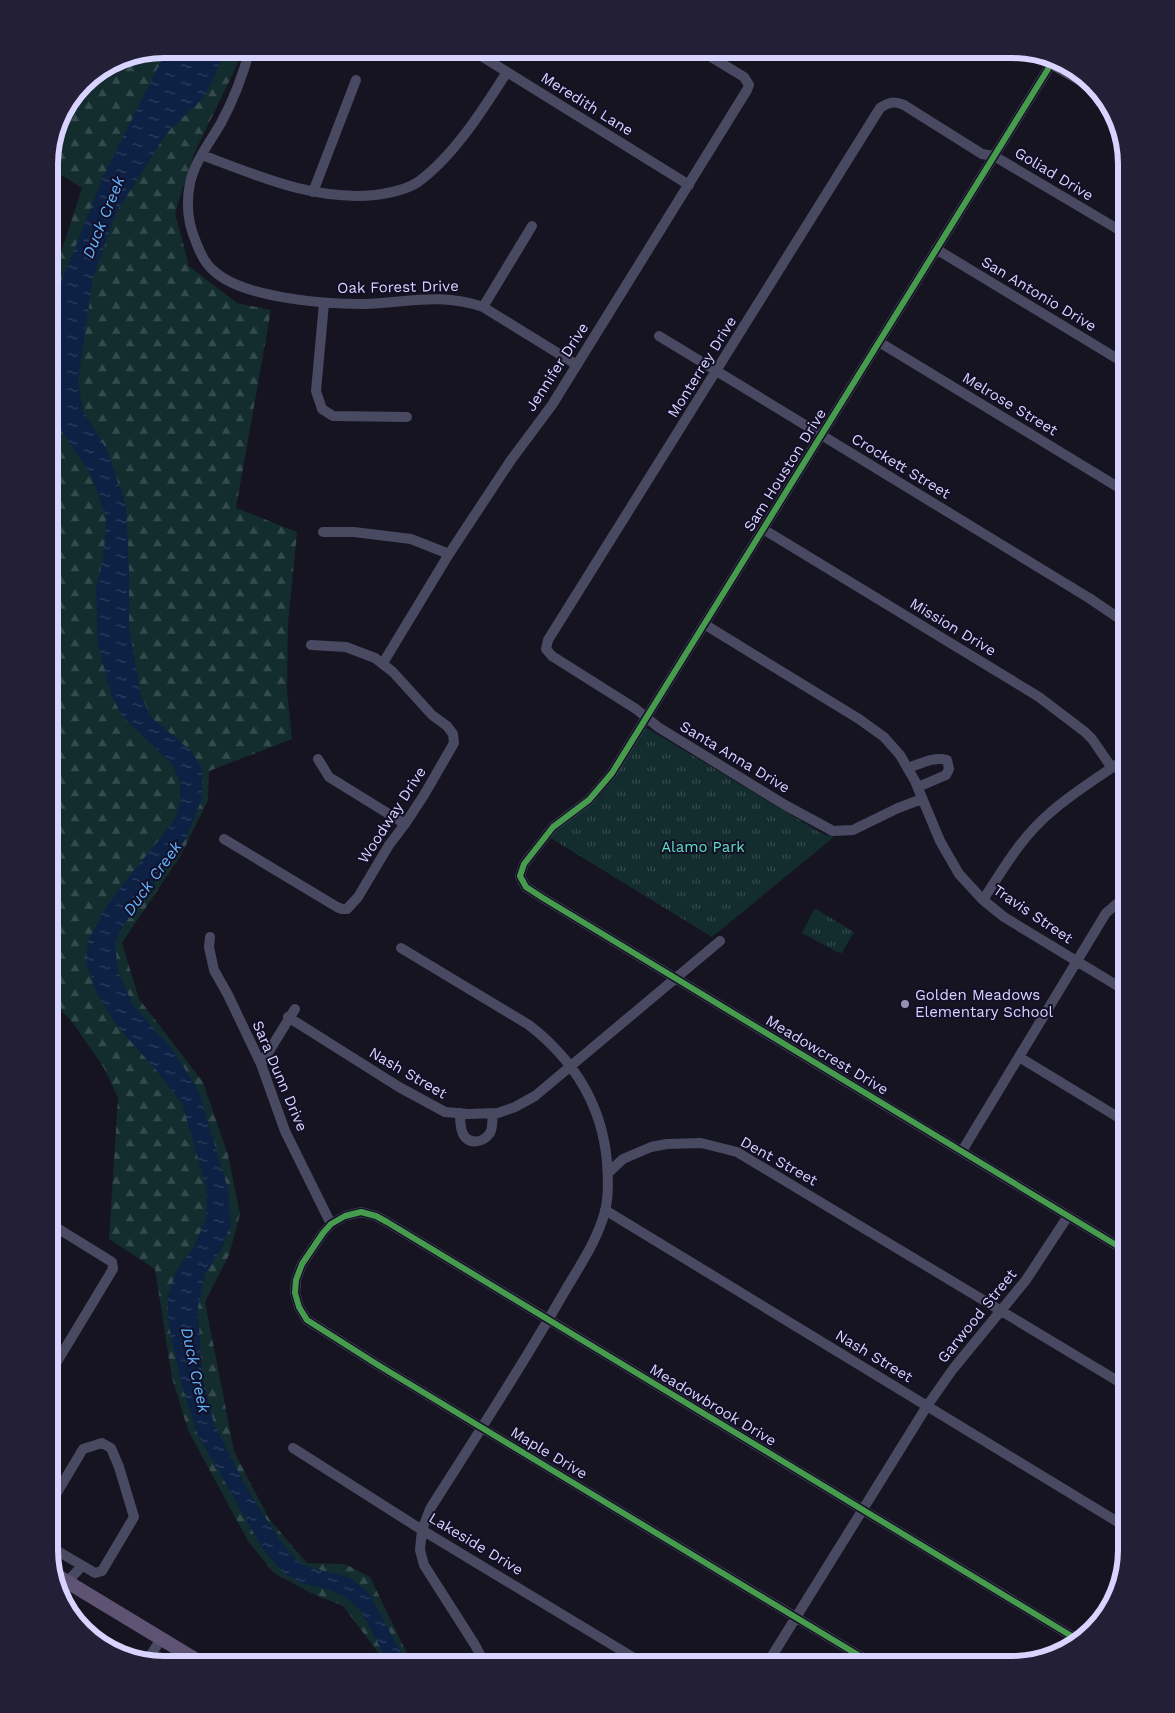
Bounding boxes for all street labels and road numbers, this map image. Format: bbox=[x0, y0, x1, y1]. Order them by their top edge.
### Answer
street label: Meredith Lane bbox=[538, 68, 636, 140]
street label: Goliad Drive bbox=[1011, 143, 1097, 205]
street label: San Antonio Drive bbox=[978, 253, 1100, 335]
street label: Oak Forest Drive bbox=[337, 277, 459, 297]
street label: Monterrey Drive bbox=[664, 313, 740, 421]
street label: Jennifer Drive bbox=[522, 319, 592, 415]
street label: Melrose Street bbox=[959, 369, 1061, 440]
street label: Sam Houston Drive bbox=[740, 405, 830, 535]
street label: Crockett Street bbox=[848, 429, 954, 503]
street label: Mission Drive bbox=[907, 594, 999, 660]
street label: Santa Anna Drive bbox=[677, 717, 793, 797]
street label: Woodway Drive bbox=[354, 763, 430, 867]
street label: Travis Street bbox=[990, 881, 1077, 948]
street label: Meadowcrest Drive bbox=[762, 1011, 892, 1099]
street label: Sara Dunn Drive bbox=[249, 1018, 311, 1134]
street label: Nash Street bbox=[366, 1043, 451, 1103]
street label: Dent Street bbox=[737, 1132, 821, 1190]
street label: Garwood Street bbox=[934, 1265, 1021, 1367]
street label: Nash Street bbox=[832, 1326, 916, 1386]
street label: Meadowbrook Drive bbox=[646, 1360, 780, 1450]
street label: Maple Drive bbox=[507, 1423, 591, 1483]
street label: Lakeside Drive bbox=[426, 1509, 526, 1579]

